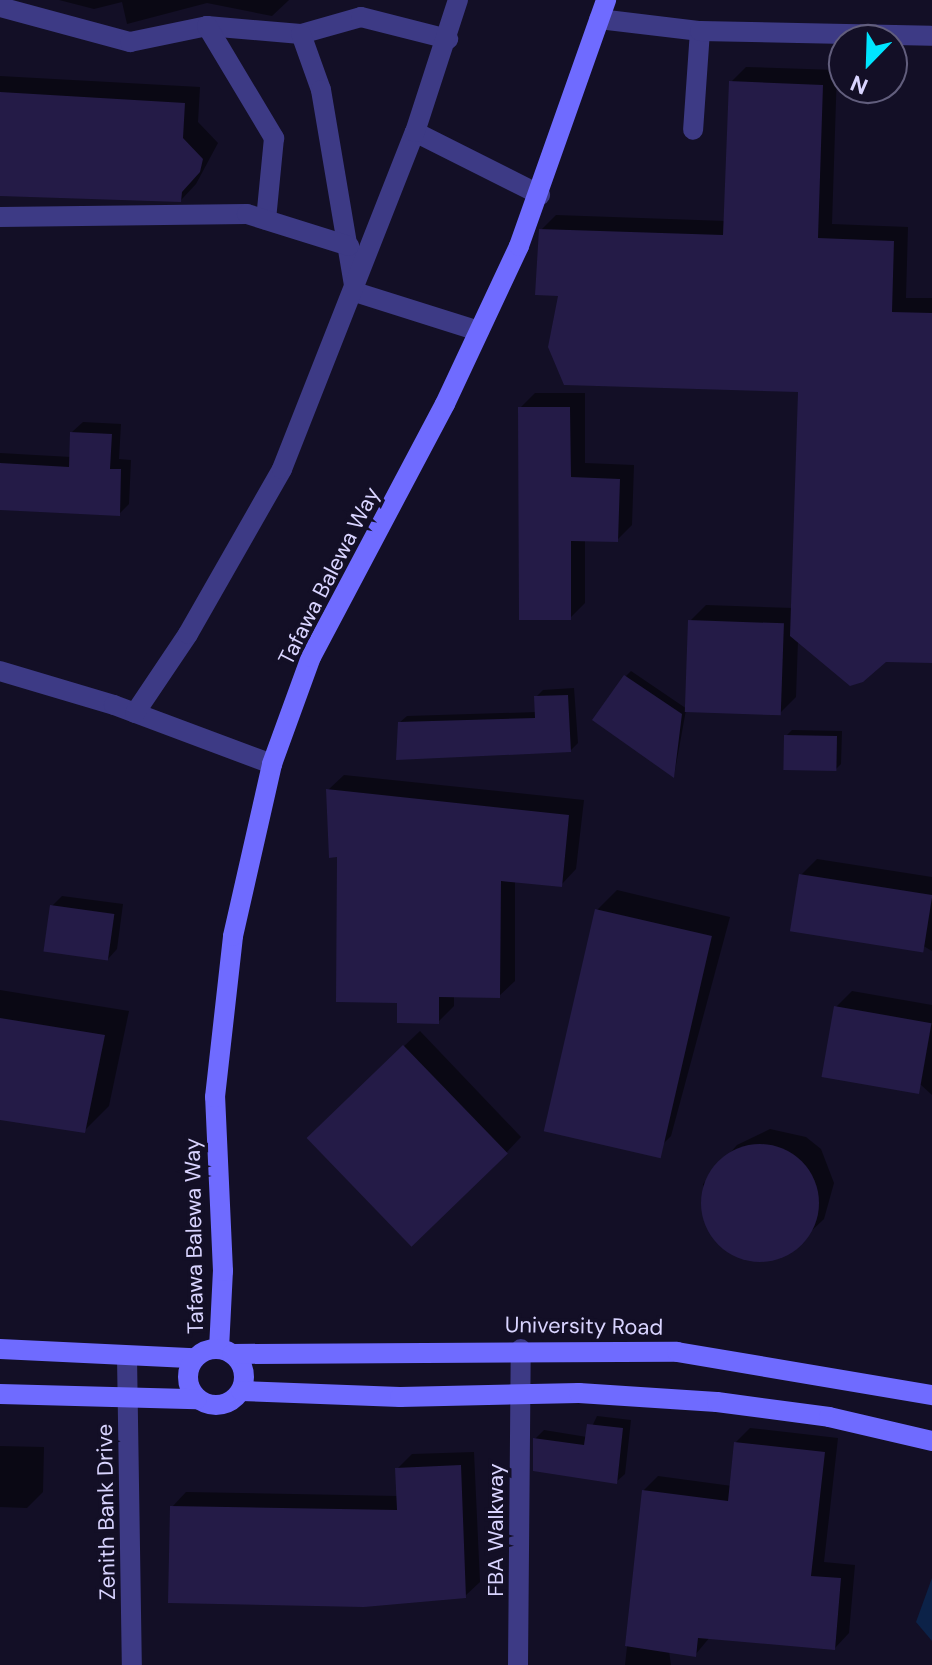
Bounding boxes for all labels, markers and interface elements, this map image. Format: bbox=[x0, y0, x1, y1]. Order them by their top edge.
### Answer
north arrow bbox=[828, 24, 908, 104]
text: N bbox=[846, 68, 872, 101]
street label: Tafawa Balewa Way bbox=[273, 483, 385, 669]
street label: Tafawa Balewa Way bbox=[179, 1138, 209, 1334]
street label: University Road bbox=[505, 1311, 663, 1341]
street label: Zenith Bank Drive bbox=[91, 1424, 121, 1600]
street label: FBA Walkway bbox=[483, 1463, 509, 1597]

